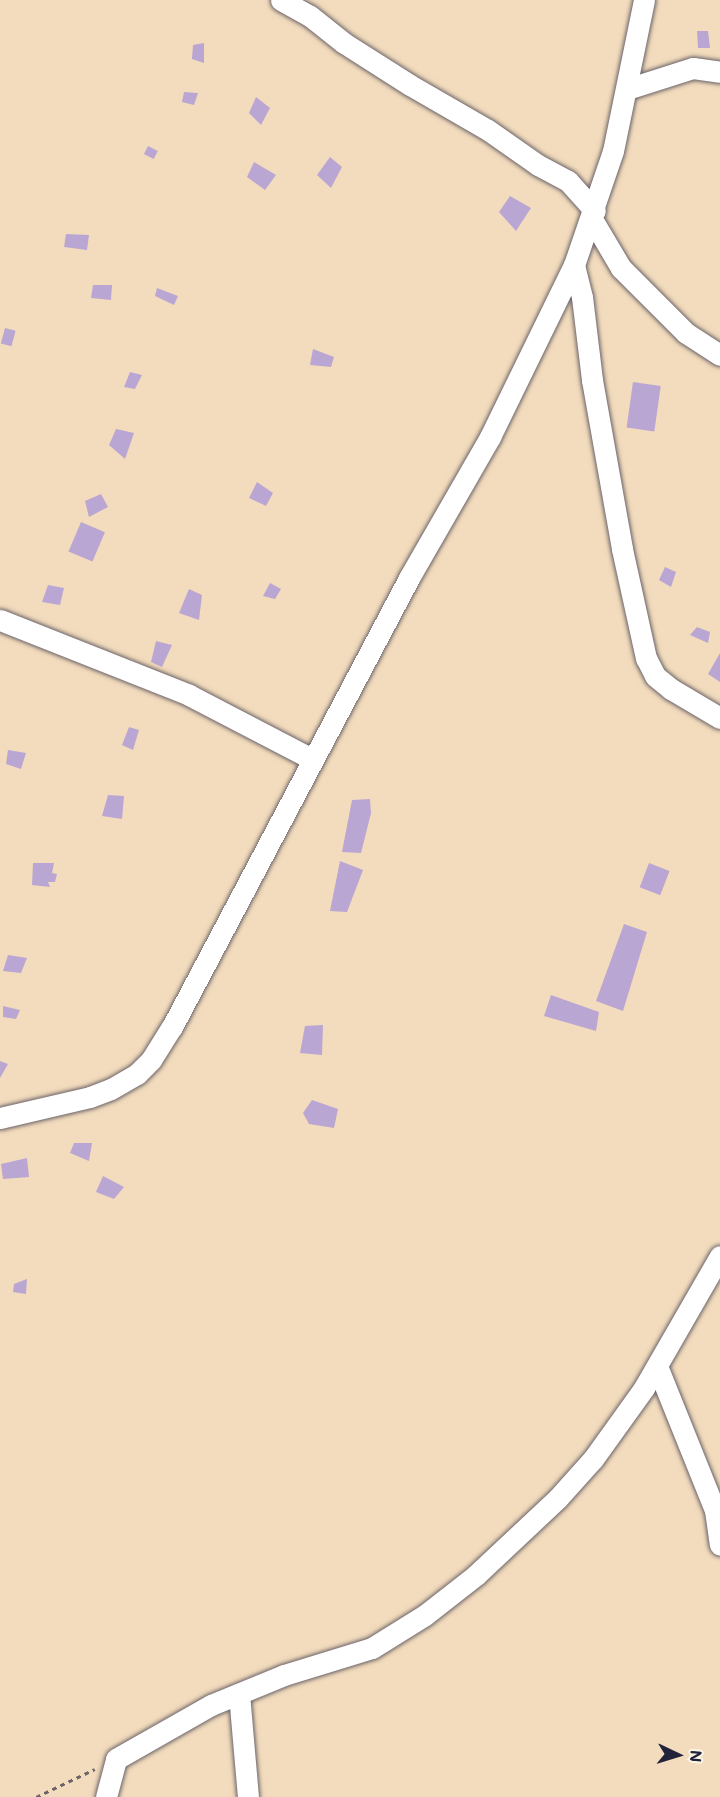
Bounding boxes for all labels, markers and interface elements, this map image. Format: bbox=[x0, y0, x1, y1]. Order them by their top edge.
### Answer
north arrow bbox=[648, 1725, 708, 1785]
text: N bbox=[686, 1749, 707, 1763]

